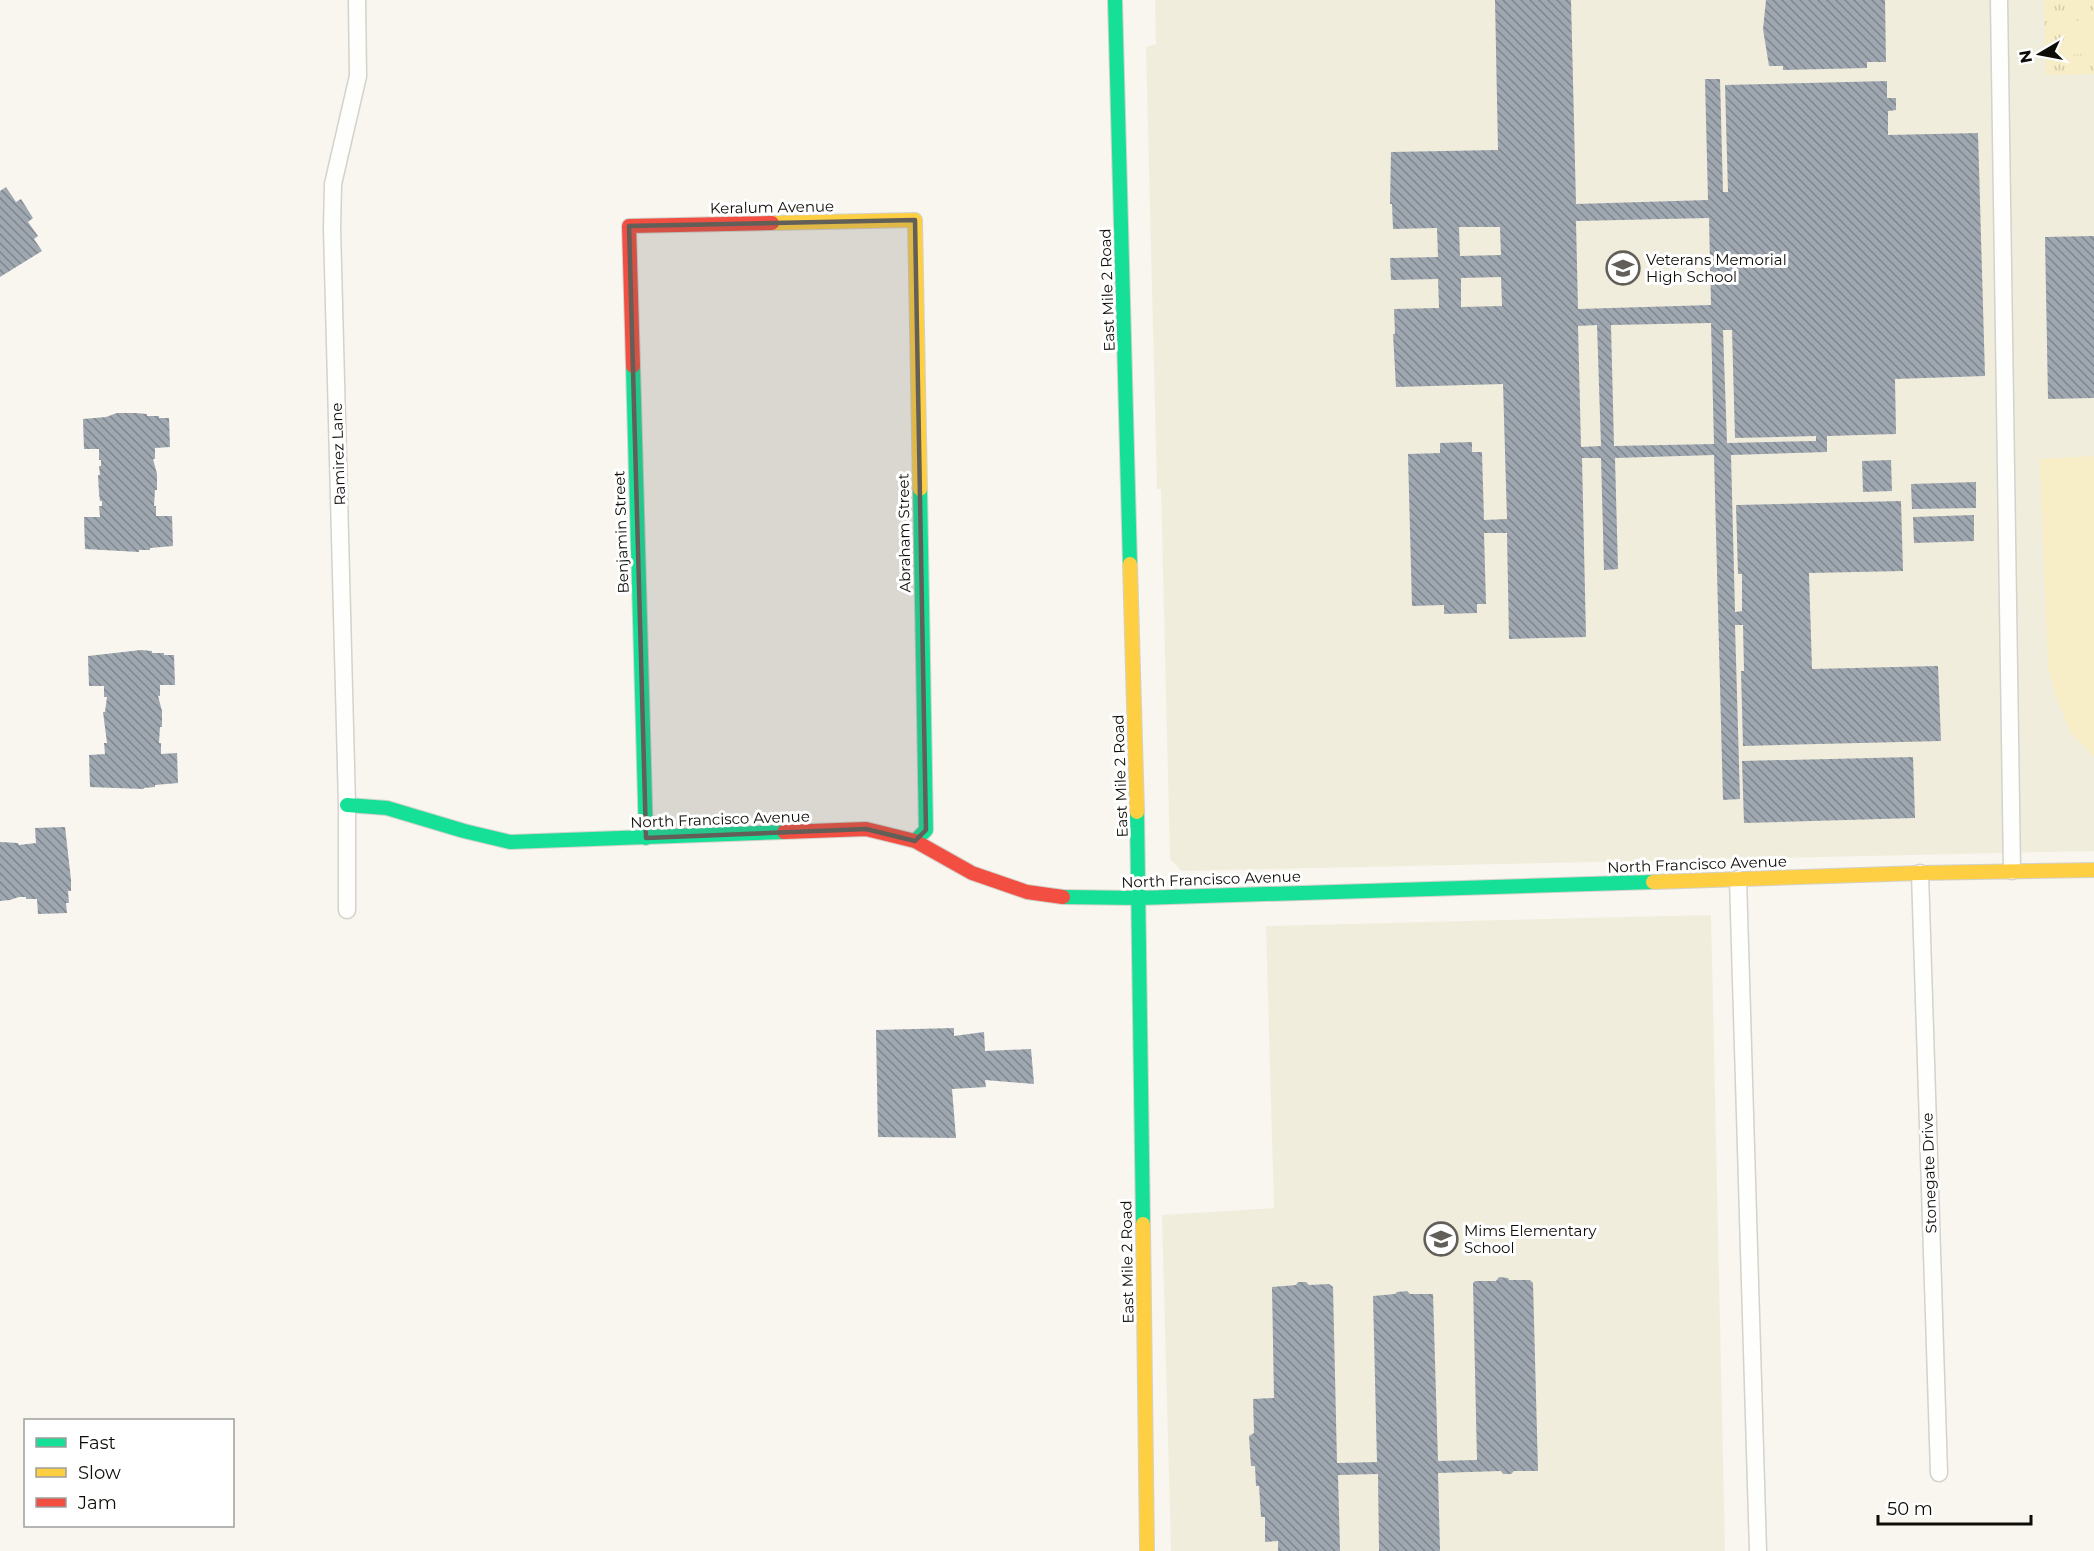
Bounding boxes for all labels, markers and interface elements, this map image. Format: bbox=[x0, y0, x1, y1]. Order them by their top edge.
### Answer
north arrow bbox=[2010, 24, 2070, 84]
text: N bbox=[2015, 48, 2036, 65]
street label: Keralum Avenue bbox=[710, 196, 834, 218]
street label: East Mile 2 Road bbox=[1095, 228, 1119, 352]
school or university icon: Veterans Memorial High School bbox=[1605, 250, 1641, 286]
place label: Veterans Memorial High School bbox=[1646, 250, 1787, 286]
street label: Ramirez Lane bbox=[327, 402, 349, 506]
street label: Benjamin Street bbox=[609, 470, 633, 594]
street label: Abraham Street bbox=[893, 473, 915, 593]
street label: East Mile 2 Road bbox=[1108, 714, 1132, 838]
street label: North Francisco Avenue bbox=[630, 806, 810, 832]
street label: North Francisco Avenue bbox=[1607, 851, 1787, 877]
street label: North Francisco Avenue bbox=[1121, 866, 1301, 892]
street label: Stonegate Drive bbox=[1917, 1112, 1941, 1234]
street label: East Mile 2 Road bbox=[1116, 1200, 1138, 1324]
school or university icon: Mims Elementary School bbox=[1423, 1221, 1459, 1257]
place label: Mims Elementary School bbox=[1464, 1221, 1597, 1257]
legend bbox=[24, 1419, 234, 1527]
text: Fast bbox=[78, 1432, 116, 1454]
text: Slow bbox=[78, 1462, 121, 1484]
scale bar bbox=[1878, 1488, 2031, 1526]
text: Jam bbox=[77, 1492, 117, 1514]
text: 50 m bbox=[1887, 1498, 1933, 1520]

